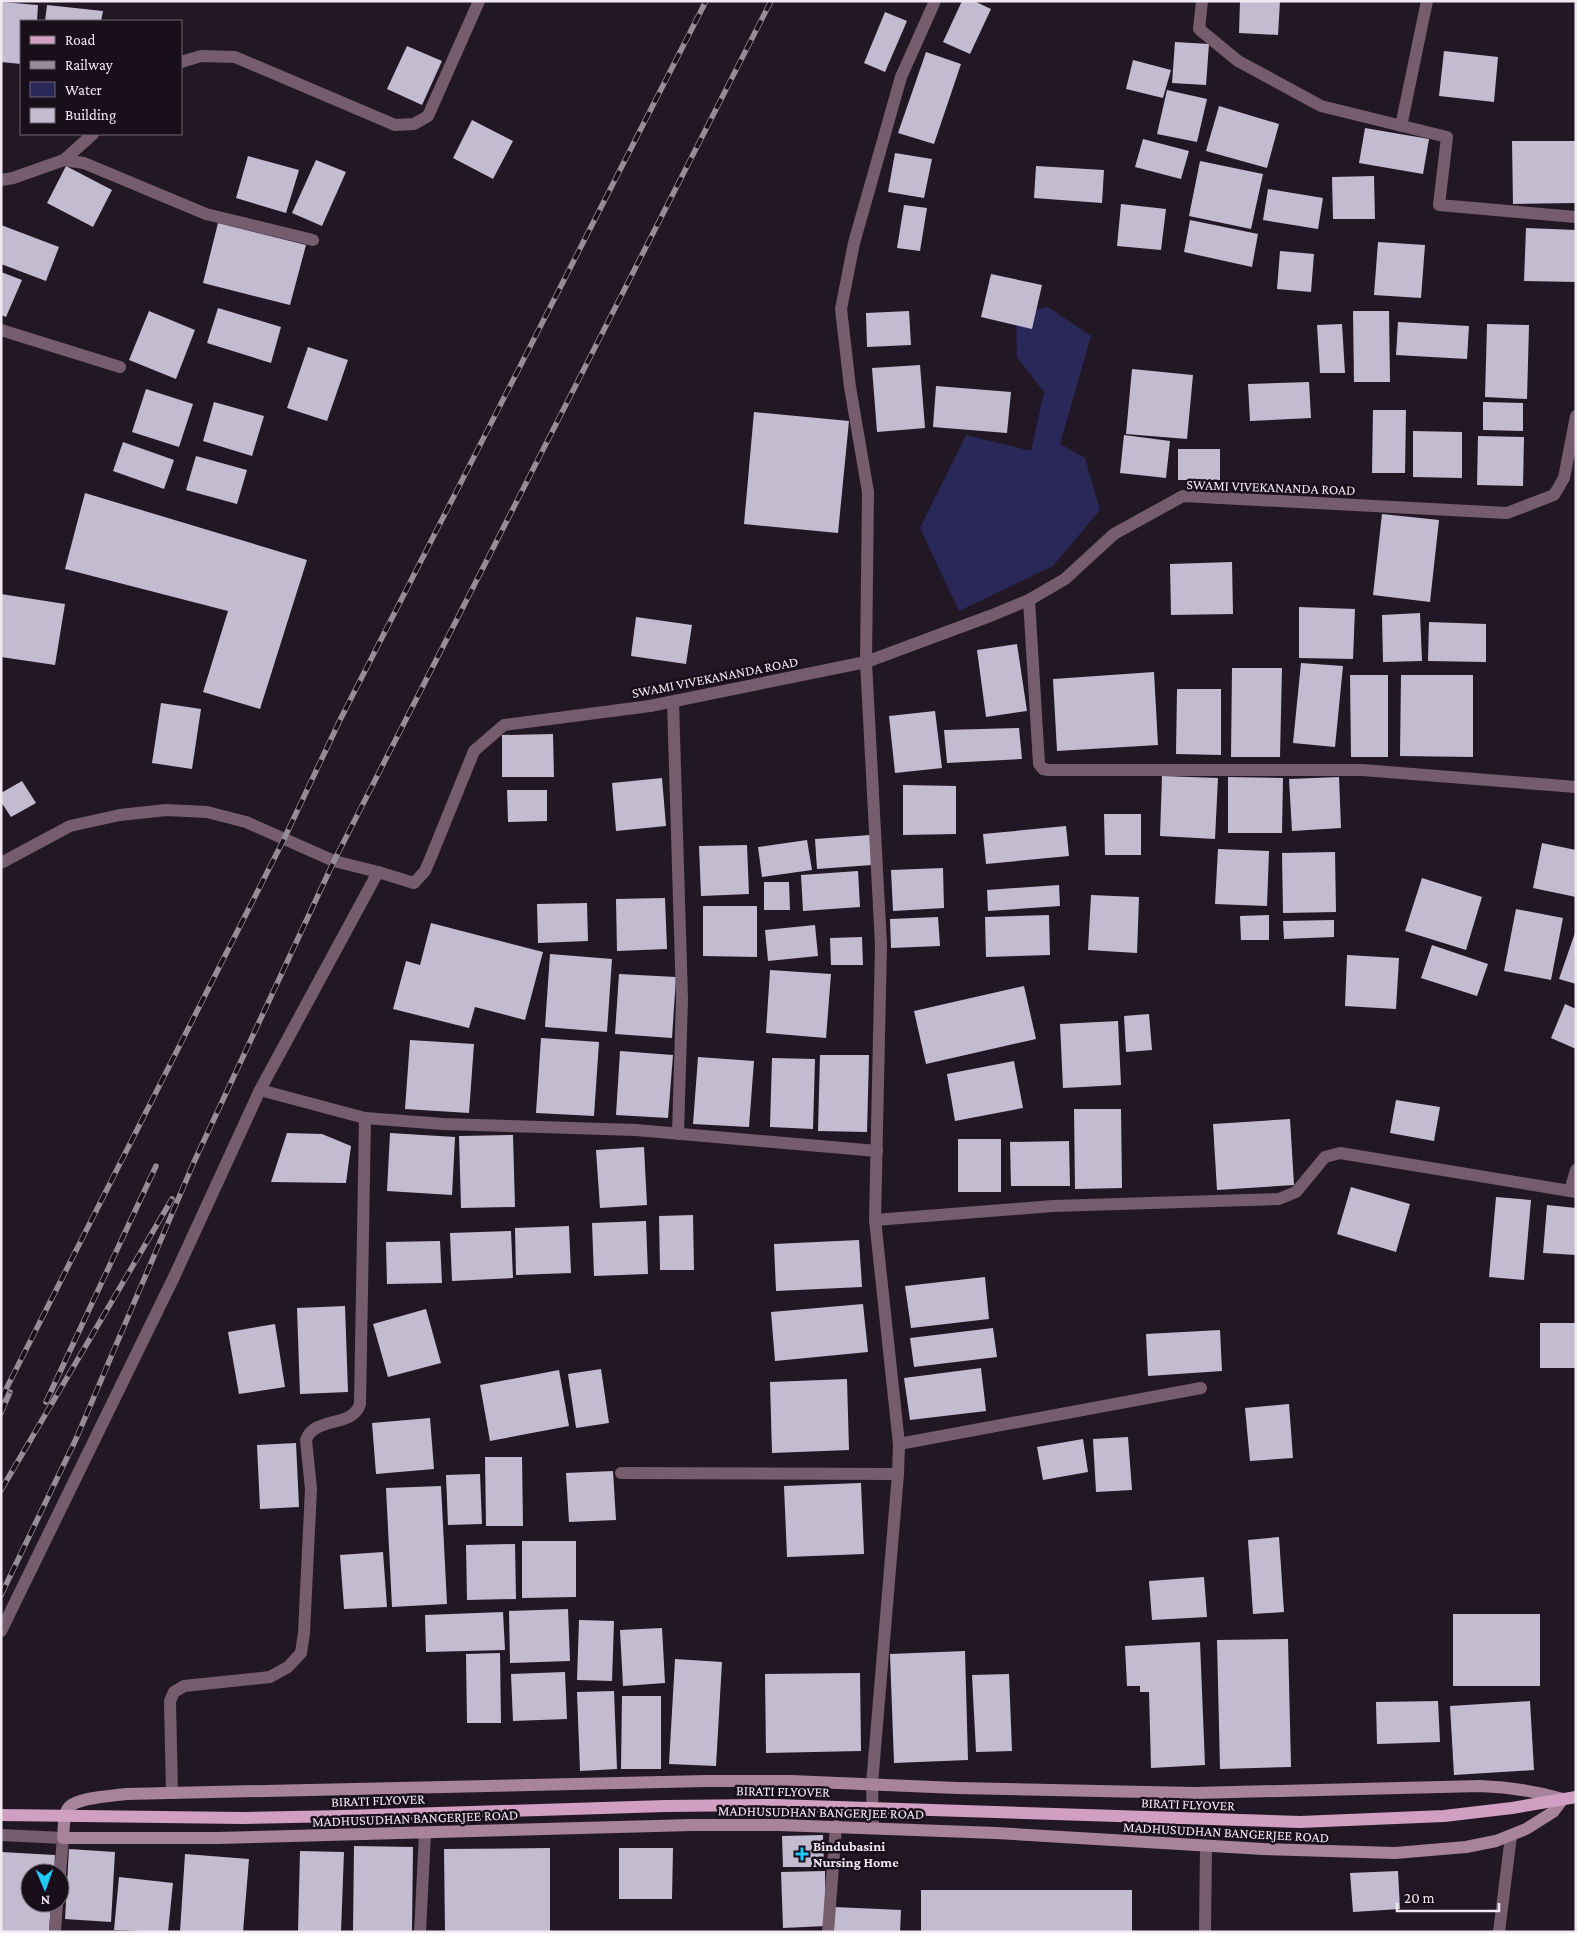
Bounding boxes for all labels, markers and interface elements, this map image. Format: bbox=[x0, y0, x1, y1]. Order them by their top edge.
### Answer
legend bbox=[20, 20, 182, 135]
text: Road bbox=[65, 32, 96, 48]
text: Railway bbox=[65, 57, 113, 74]
text: Water bbox=[65, 82, 102, 98]
text: Building bbox=[65, 107, 116, 124]
street label: SWAMI VIVEKANANDA ROAD bbox=[1186, 476, 1356, 498]
street label: SWAMI VIVEKANANDA ROAD bbox=[630, 653, 800, 701]
street label: BIRATI FLYOVER bbox=[736, 1782, 830, 1800]
street label: BIRATI FLYOVER bbox=[331, 1790, 425, 1810]
street label: BIRATI FLYOVER bbox=[1141, 1794, 1235, 1814]
street label: MADHUSUDHAN BANGERJEE ROAD bbox=[718, 1802, 924, 1822]
street label: MADHUSUDHAN BANGERJEE ROAD bbox=[312, 1806, 518, 1830]
street label: MADHUSUDHAN BANGERJEE ROAD bbox=[1123, 1819, 1329, 1845]
place label: Bindubasini Nursing Home bbox=[813, 1838, 899, 1870]
marker: Bindubasini Nursing Home bbox=[795, 1847, 809, 1861]
north arrow bbox=[20, 1863, 70, 1913]
scale bar bbox=[1397, 1880, 1500, 1912]
text: 20 m bbox=[1404, 1890, 1435, 1906]
text: N bbox=[40, 1893, 51, 1909]

